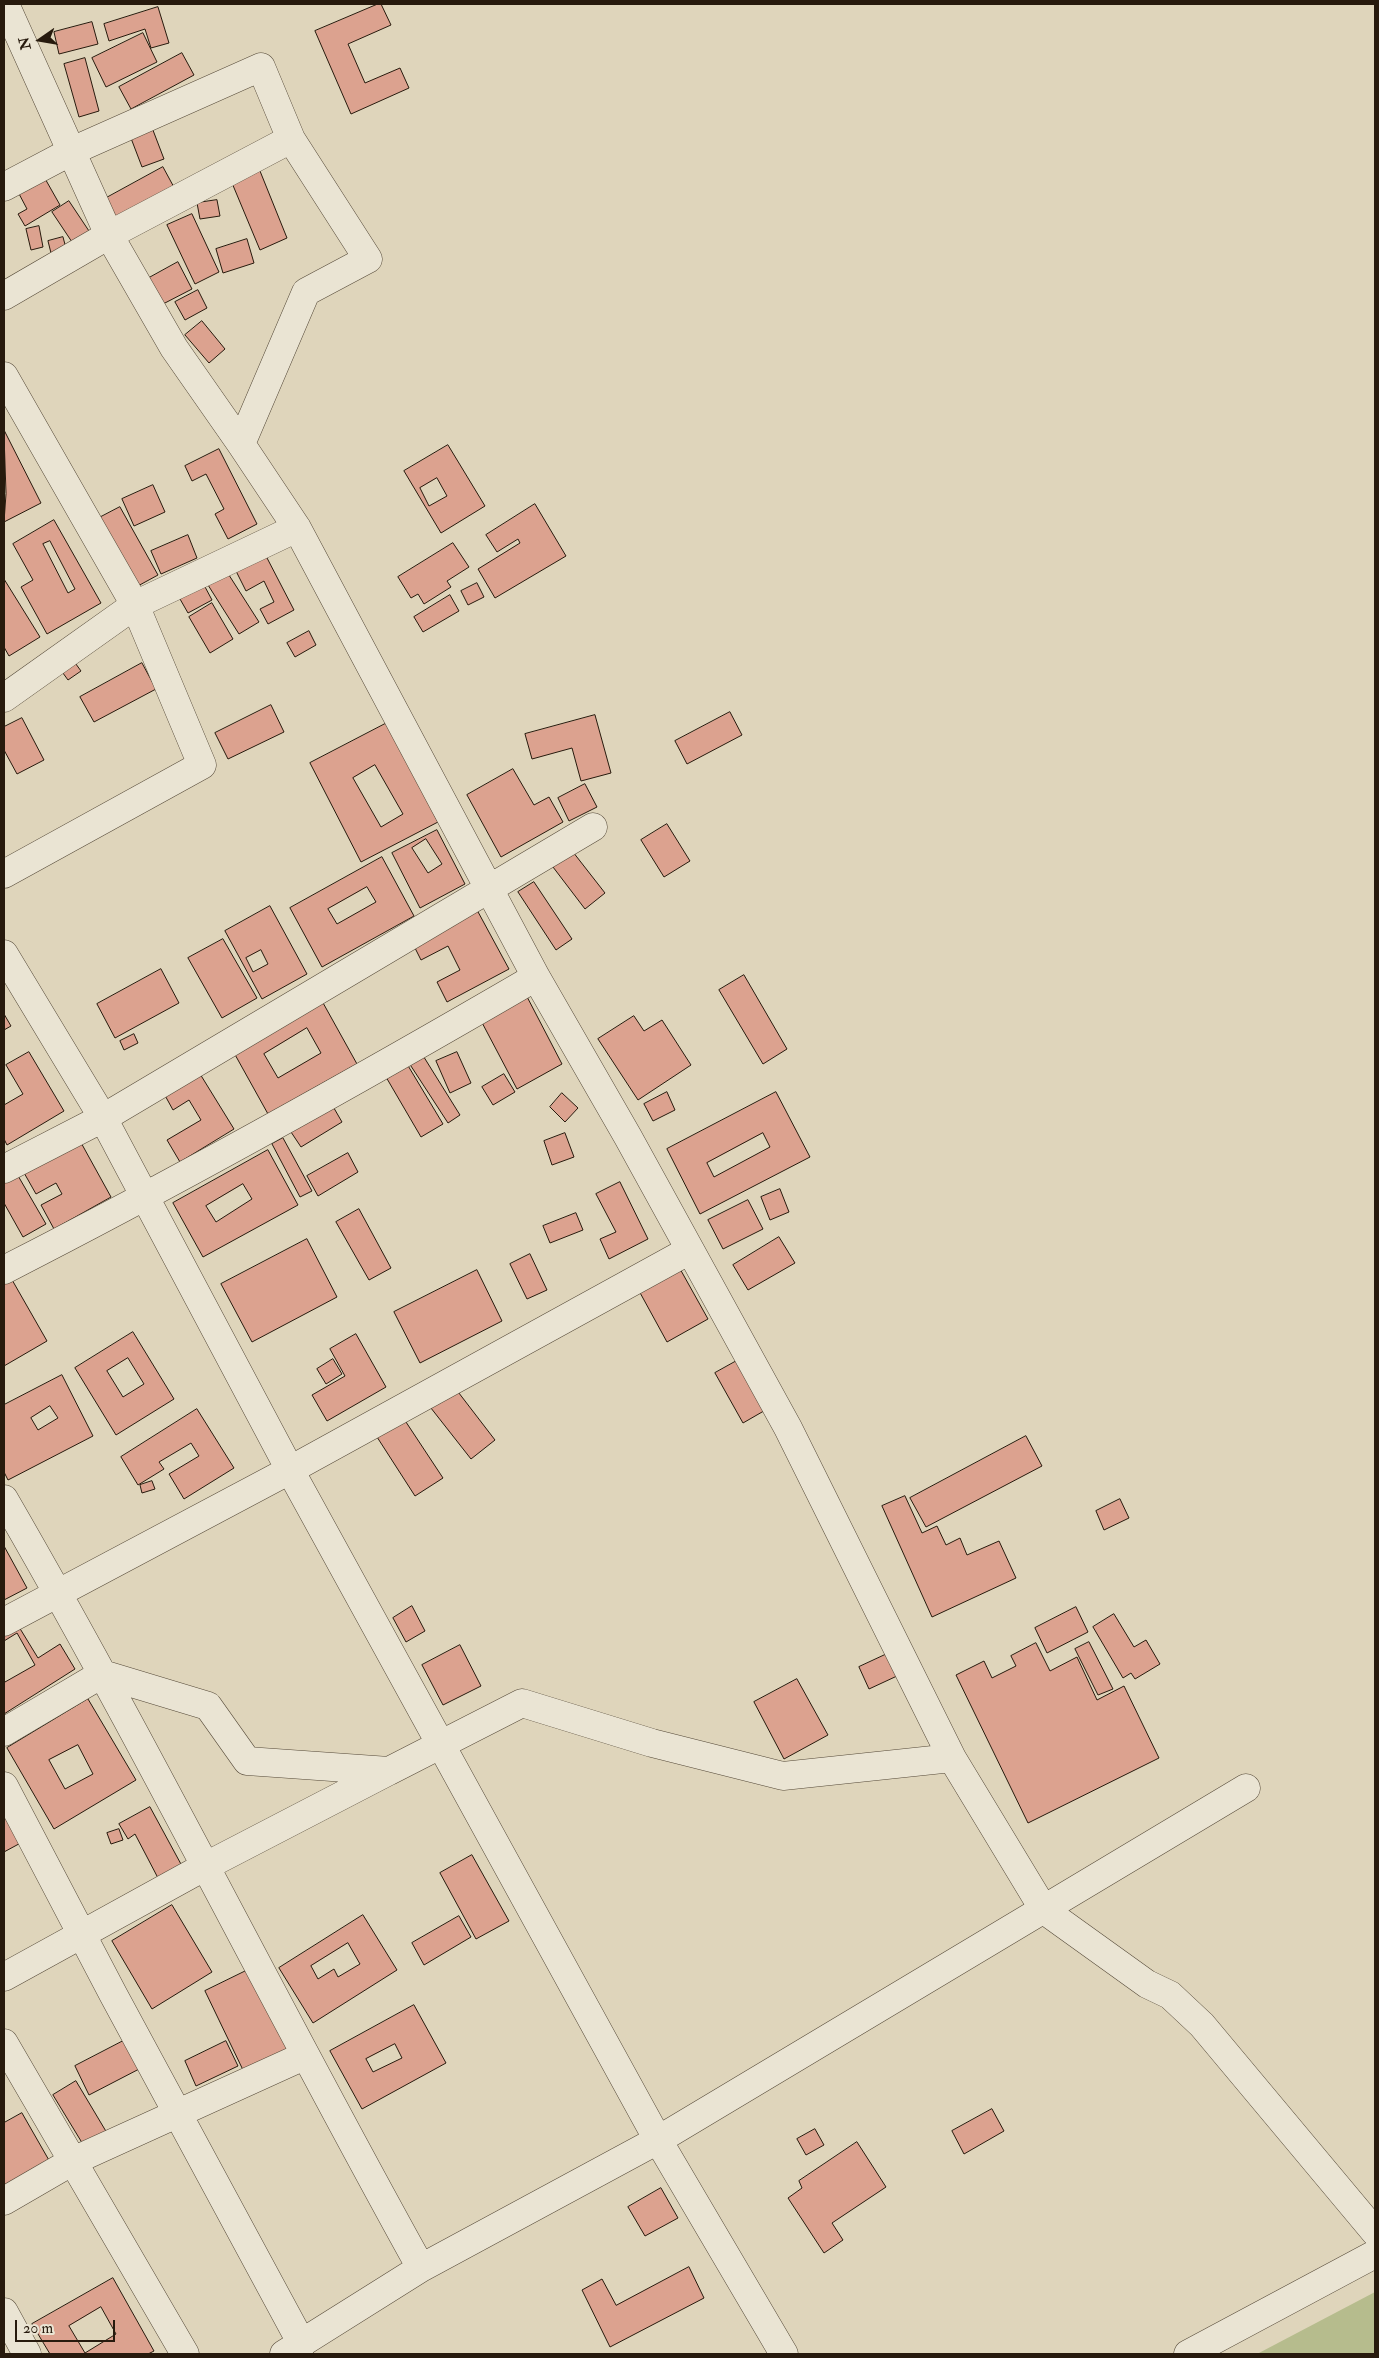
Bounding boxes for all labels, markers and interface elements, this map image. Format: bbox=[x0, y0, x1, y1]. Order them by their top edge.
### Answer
north arrow bbox=[15, 15, 65, 65]
text: N bbox=[15, 35, 35, 52]
scale bar bbox=[18, 2310, 118, 2342]
text: 20 m bbox=[23, 2319, 53, 2338]

